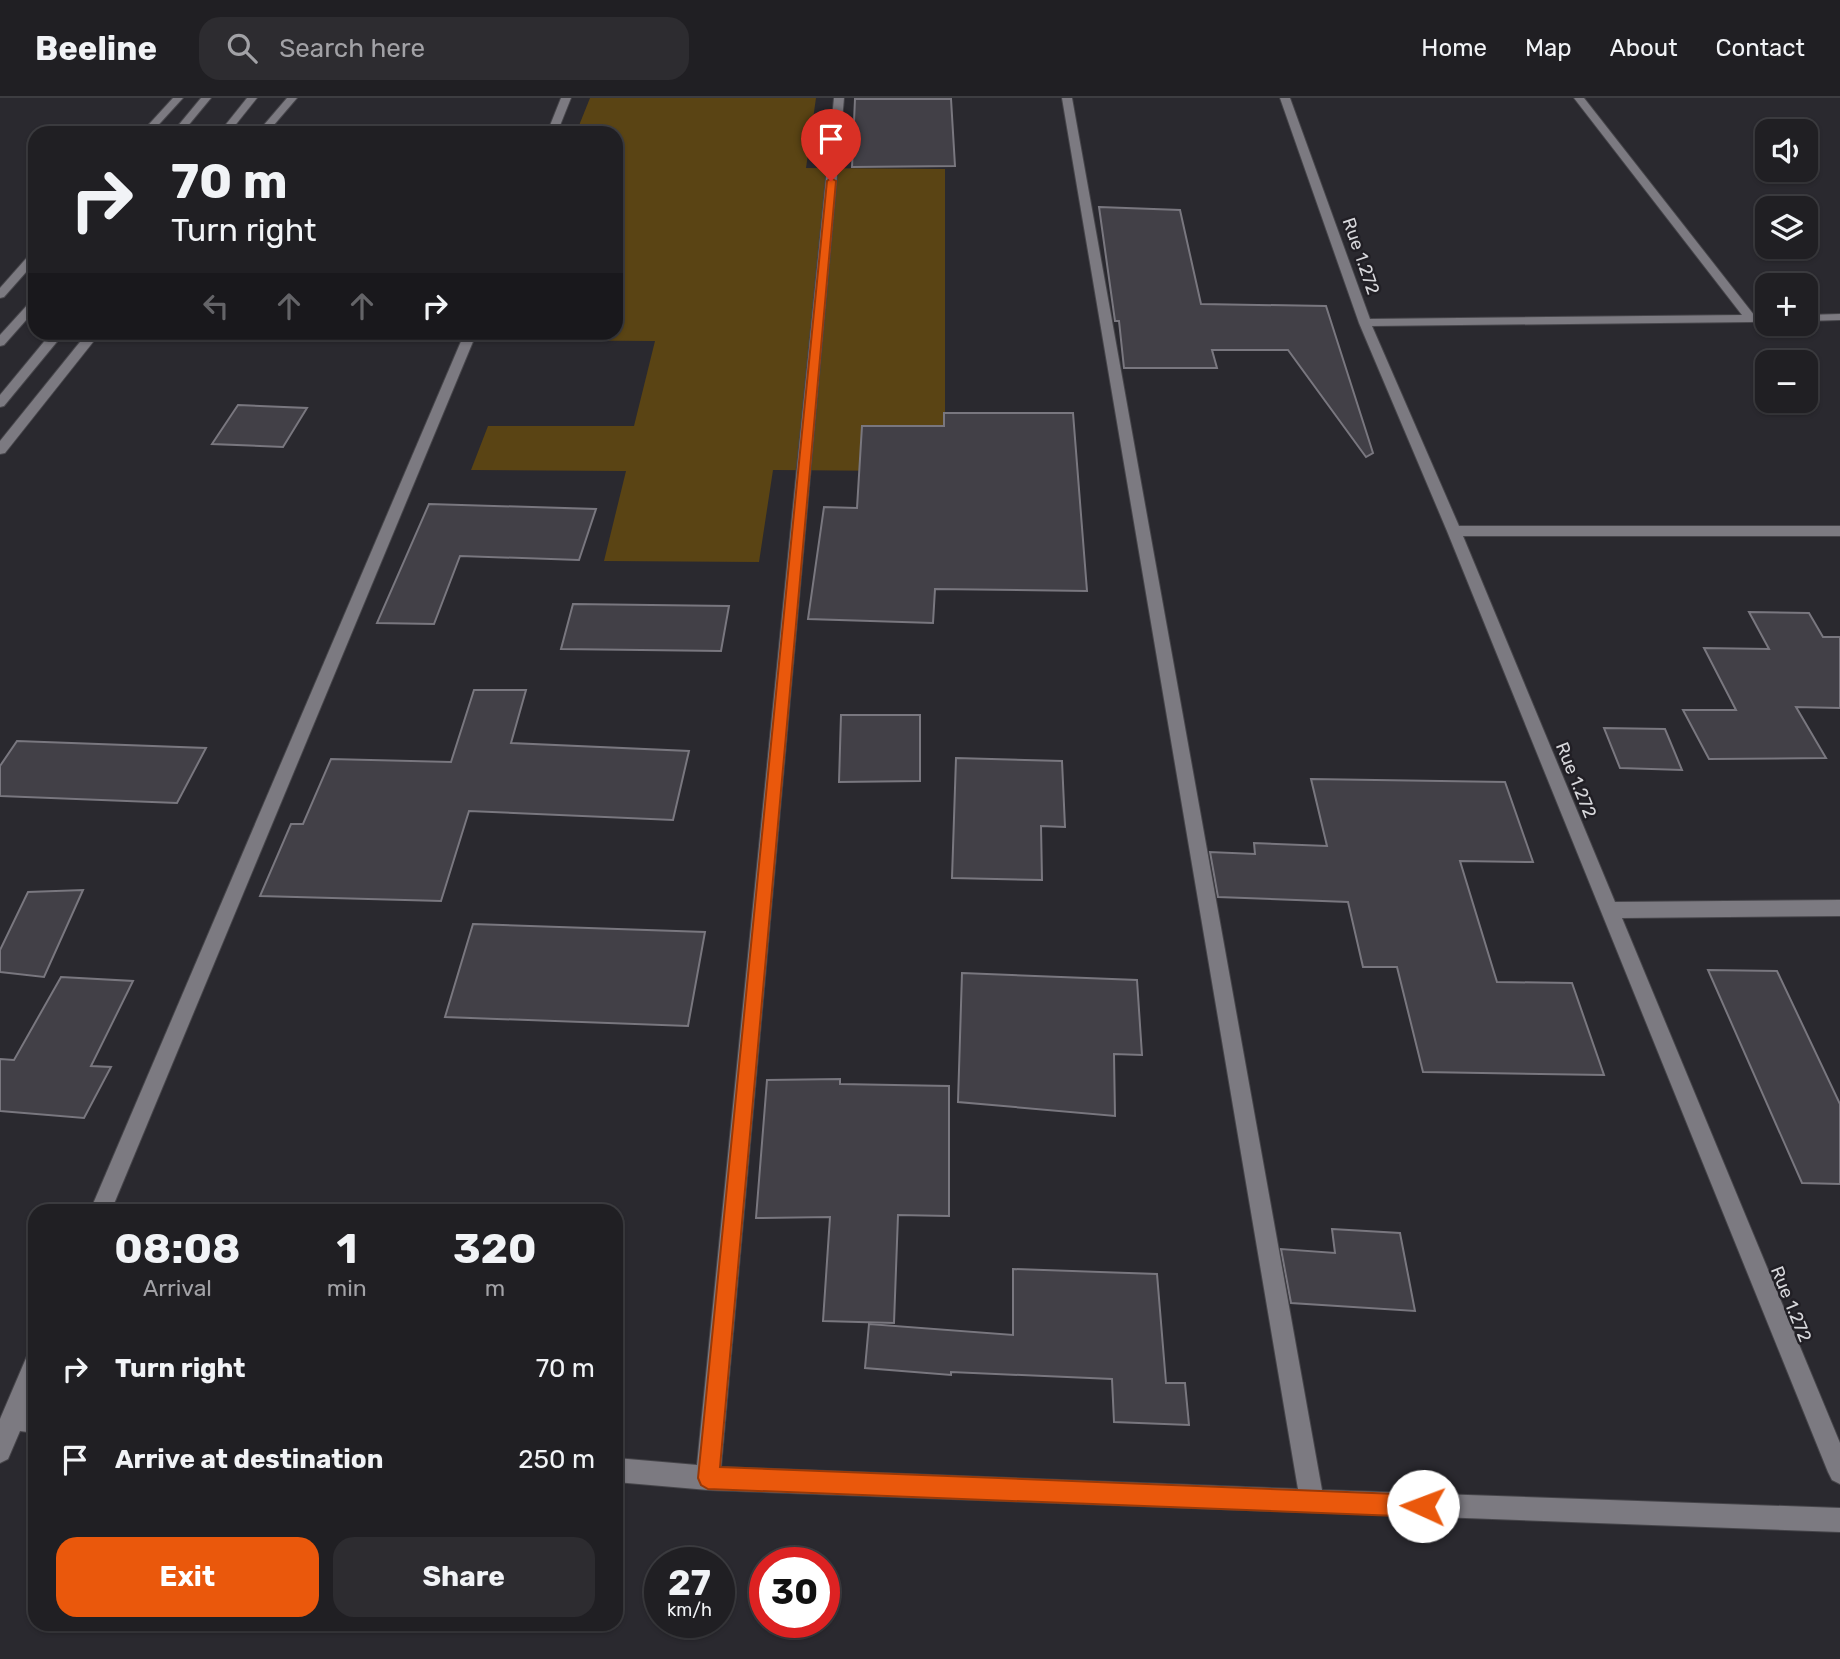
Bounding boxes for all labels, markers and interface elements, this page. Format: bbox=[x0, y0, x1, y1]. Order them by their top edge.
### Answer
search box bbox=[199, 17, 689, 80]
text: Beeline bbox=[35, 29, 157, 68]
icon: search bbox=[223, 29, 261, 67]
text: Search here bbox=[279, 33, 425, 64]
text: Home bbox=[1421, 34, 1487, 62]
text: Map bbox=[1525, 34, 1572, 62]
text: About bbox=[1610, 34, 1678, 62]
text: Contact bbox=[1716, 34, 1805, 62]
pin bbox=[801, 109, 861, 181]
map controls bbox=[1755, 119, 1818, 413]
button: sound bbox=[1755, 119, 1818, 182]
icon: arrive bbox=[812, 120, 850, 158]
text: 70 m bbox=[171, 152, 288, 210]
icon: right bbox=[56, 154, 147, 245]
button: layers bbox=[1755, 196, 1818, 259]
text: Turn right bbox=[171, 211, 316, 249]
street label: Rue 1.272 bbox=[1338, 215, 1384, 297]
button: + bbox=[1755, 273, 1818, 336]
icon: left bbox=[197, 287, 235, 325]
icon: ahead bbox=[270, 287, 308, 325]
icon: ahead bbox=[343, 287, 381, 325]
icon: right bbox=[416, 287, 454, 325]
button: − bbox=[1755, 350, 1818, 413]
street label: Rue 1.272 bbox=[1551, 739, 1601, 821]
text: 08:08 bbox=[114, 1224, 241, 1274]
text: 1 bbox=[336, 1224, 357, 1274]
text: 320 bbox=[453, 1224, 537, 1274]
street label: Rue 1.272 bbox=[1766, 1263, 1816, 1345]
text: Arrival bbox=[143, 1274, 212, 1302]
text: min bbox=[327, 1274, 367, 1302]
text: m bbox=[485, 1274, 505, 1302]
icon: right bbox=[56, 1350, 94, 1388]
text: Turn right bbox=[115, 1353, 245, 1384]
text: 70 m bbox=[536, 1353, 595, 1384]
icon: arrive bbox=[56, 1441, 94, 1479]
text: Arrive at destination bbox=[115, 1444, 383, 1475]
text: 250 m bbox=[518, 1444, 595, 1475]
position arrow bbox=[1386, 1469, 1460, 1543]
button: Exit bbox=[56, 1537, 319, 1617]
button: Share bbox=[333, 1537, 595, 1617]
speed limit sign: 30 bbox=[749, 1547, 840, 1638]
text: 27 bbox=[668, 1562, 711, 1604]
text: km/h bbox=[667, 1599, 712, 1621]

